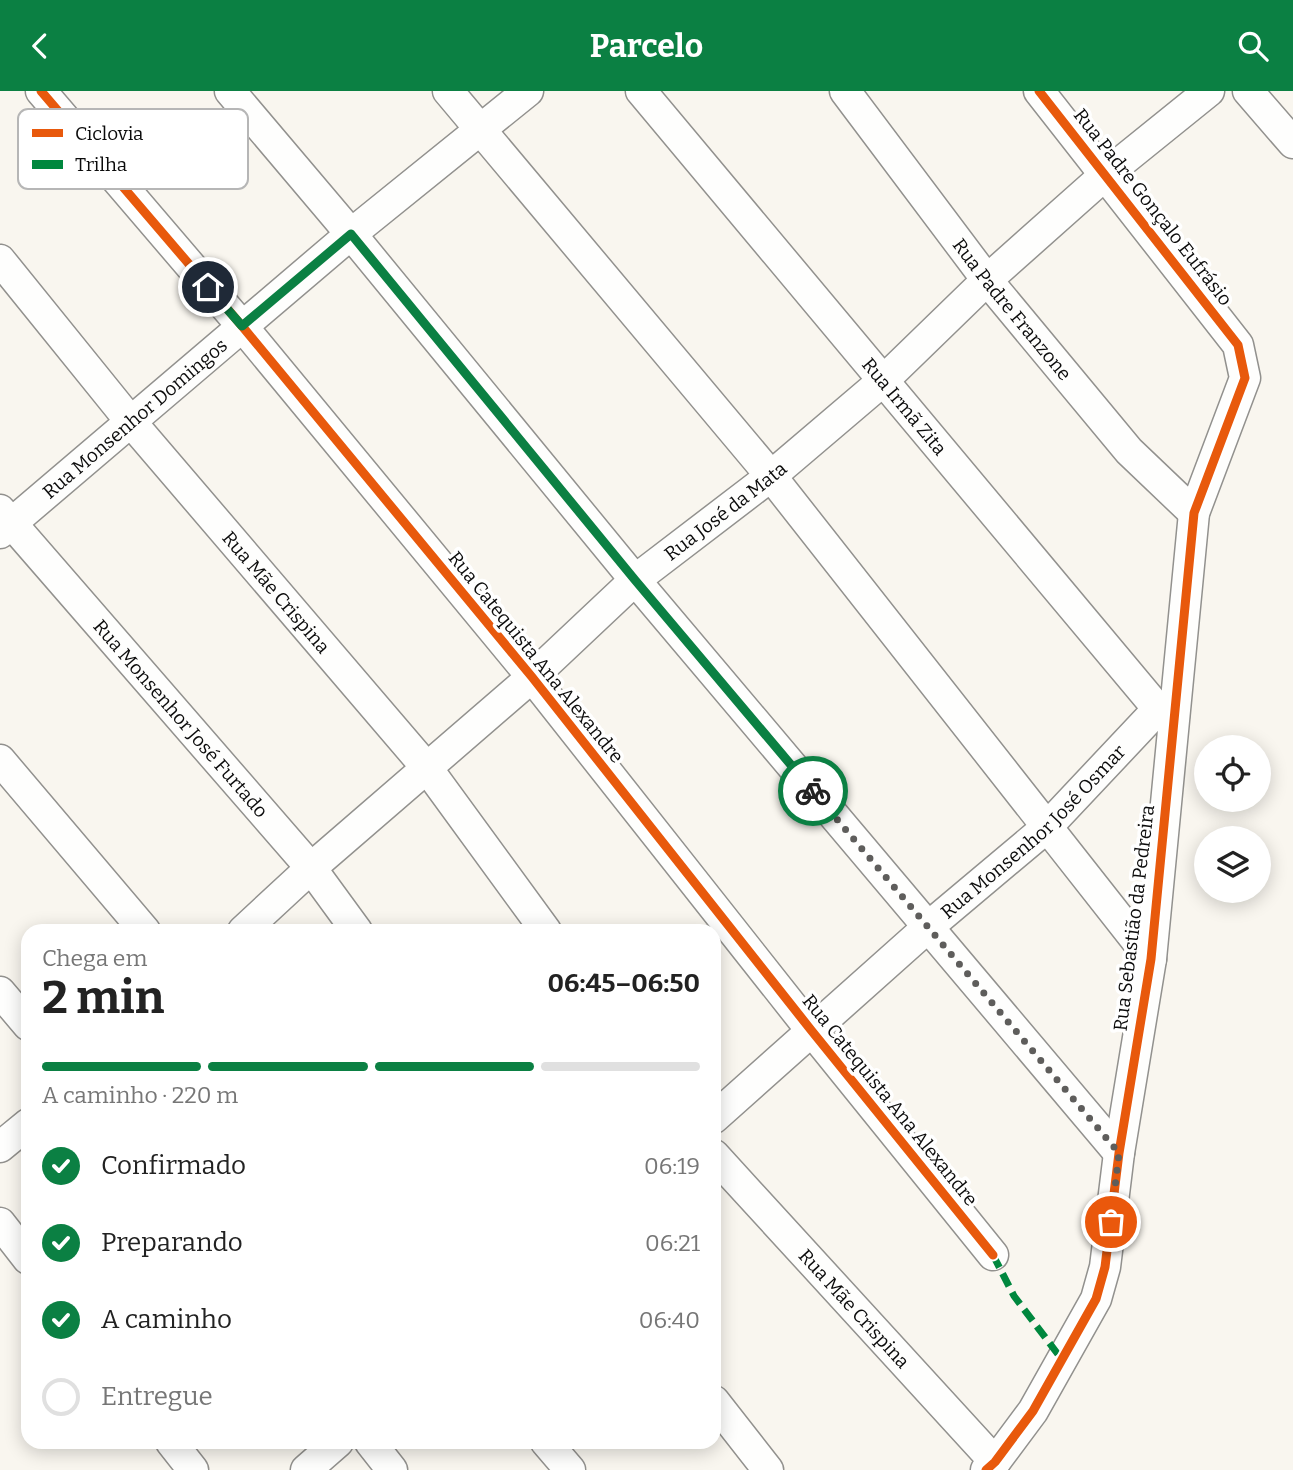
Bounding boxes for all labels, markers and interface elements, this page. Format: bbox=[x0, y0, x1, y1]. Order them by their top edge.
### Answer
icon: back bbox=[21, 27, 59, 65]
text: Parcelo bbox=[590, 27, 703, 65]
icon: search bbox=[1234, 27, 1272, 65]
street label: Rua Padre Gonçalo Eufrásio bbox=[1069, 104, 1237, 310]
legend bbox=[18, 109, 248, 189]
text: Ciclovia bbox=[75, 122, 144, 145]
text: Trilha bbox=[75, 153, 128, 176]
street label: Rua Padre Franzone bbox=[948, 234, 1077, 385]
pin bbox=[178, 257, 238, 317]
icon: home bbox=[189, 268, 227, 306]
street label: Rua Monsenhor Domingos bbox=[38, 333, 232, 503]
street label: Rua Irmã Zita bbox=[857, 353, 952, 460]
street label: Rua José da Mata bbox=[660, 456, 791, 565]
street label: Rua Mãe Crispina bbox=[218, 526, 335, 658]
street label: Rua Catequista Ana Alexandre bbox=[443, 547, 629, 767]
street label: Rua Monsenhor José Furtado bbox=[89, 615, 273, 822]
map controls bbox=[1194, 735, 1271, 903]
button: locate bbox=[1194, 735, 1271, 812]
street label: Rua Monsenhor José Osmar bbox=[936, 739, 1130, 923]
courier bbox=[778, 756, 848, 826]
icon: bike bbox=[794, 772, 832, 810]
street label: Rua Sebastião da Pedreira bbox=[1109, 803, 1159, 1032]
button: layers bbox=[1194, 826, 1271, 903]
text: Chega em bbox=[42, 944, 147, 972]
text: 06:45–06:50 bbox=[548, 968, 700, 999]
text: 2 min bbox=[42, 970, 164, 1025]
street label: Rua Catequista Ana Alexandre bbox=[797, 990, 983, 1210]
text: A caminho · 220 m bbox=[42, 1081, 238, 1109]
icon: check bbox=[42, 1147, 80, 1185]
text: Confirmado bbox=[101, 1150, 246, 1181]
text: 06:19 bbox=[644, 1152, 700, 1180]
pin bbox=[1081, 1192, 1141, 1252]
icon: bag bbox=[1092, 1203, 1130, 1241]
icon: check bbox=[42, 1224, 80, 1262]
text: Preparando bbox=[101, 1227, 243, 1258]
text: 06:21 bbox=[645, 1229, 700, 1257]
street label: Rua Mãe Crispina bbox=[794, 1244, 915, 1373]
icon: check bbox=[42, 1301, 80, 1339]
text: A caminho bbox=[101, 1304, 232, 1335]
text: 06:40 bbox=[639, 1306, 700, 1334]
text: Entregue bbox=[101, 1381, 213, 1412]

